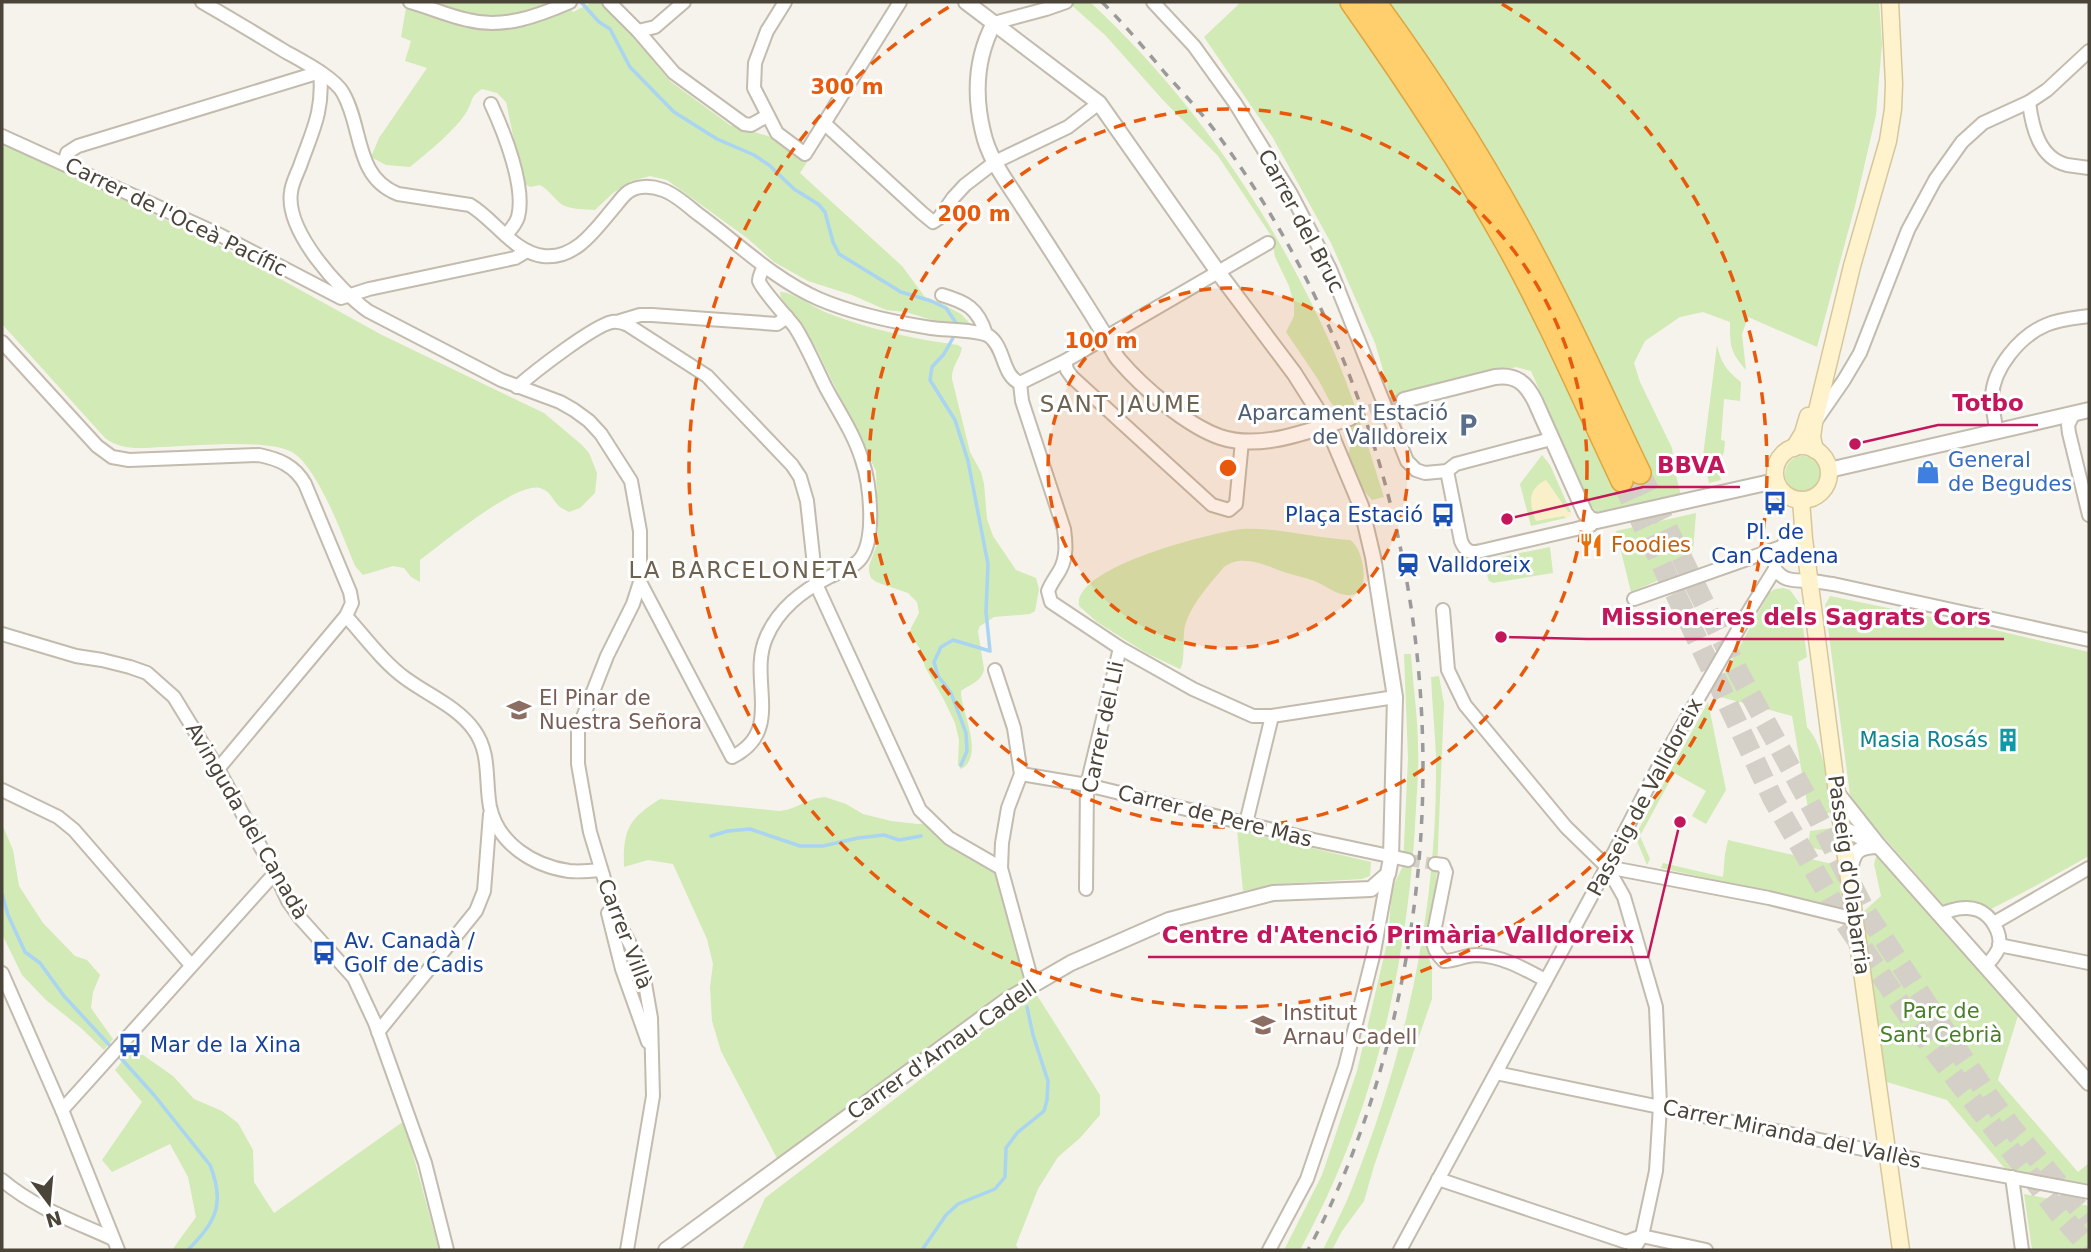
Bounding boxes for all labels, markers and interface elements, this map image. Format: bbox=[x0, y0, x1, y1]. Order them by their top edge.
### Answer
text: 300 m bbox=[810, 75, 884, 99]
street label: Carrer del Bruc bbox=[1253, 145, 1349, 297]
street label: Carrer de l'Oceà Pacífic bbox=[61, 153, 291, 281]
text: 200 m bbox=[937, 202, 1011, 226]
text: 100 m bbox=[1064, 329, 1138, 353]
callout: Totbo bbox=[1938, 381, 2038, 425]
text: Totbo bbox=[1952, 390, 2024, 416]
district label: SANT JAUME bbox=[1040, 391, 1202, 417]
place label: Aparcament Estació de Valldoreix bbox=[1238, 401, 1448, 449]
parking icon: Aparcament Estació de Valldoreix bbox=[1454, 411, 1482, 439]
callout: BBVA bbox=[1643, 443, 1740, 487]
place label: General de Begudes bbox=[1948, 448, 2072, 496]
text: BBVA bbox=[1657, 452, 1725, 478]
centre of rings bbox=[1216, 456, 1240, 480]
shop icon: General de Begudes bbox=[1914, 458, 1942, 486]
bus stop icon: Pl. de Can Cadena bbox=[1761, 489, 1789, 517]
bus stop icon: Plaça Estació bbox=[1429, 501, 1457, 529]
place label: Plaça Estació bbox=[1285, 503, 1423, 527]
place label: Pl. de Can Cadena bbox=[1711, 520, 1839, 568]
restaurant icon: Foodies bbox=[1577, 531, 1605, 559]
place label: Foodies bbox=[1611, 533, 1691, 557]
station icon: Valldoreix bbox=[1394, 551, 1422, 579]
place label: Valldoreix bbox=[1428, 553, 1531, 577]
district label: LA BARCELONETA bbox=[628, 557, 860, 583]
callout: Missioneres dels Sagrats Cors bbox=[1587, 595, 2004, 639]
text: Missioneres dels Sagrats Cors bbox=[1601, 604, 1991, 630]
street label: Carrer del Lli bbox=[1077, 659, 1129, 795]
place label: El Pinar de Nuestra Señora bbox=[539, 686, 702, 734]
street label: Passeig de Valldoreix bbox=[1583, 694, 1707, 900]
school or university icon: El Pinar de Nuestra Señora bbox=[505, 696, 533, 724]
street label: Avinguda del Canadà bbox=[181, 718, 313, 924]
building icon: Masia Rosás bbox=[1994, 726, 2022, 754]
place label: Masia Rosás bbox=[1859, 728, 1988, 752]
street label: Passeig d'Olabarria bbox=[1823, 774, 1875, 976]
street label: Carrer de Pere Mas bbox=[1115, 780, 1315, 852]
street label: Carrer Villà bbox=[593, 875, 657, 993]
callout: Centre d'Atenció Primària Valldoreix bbox=[1148, 913, 1648, 957]
text: Centre d'Atenció Primària Valldoreix bbox=[1162, 922, 1634, 948]
place label: Av. Canadà / Golf de Cadis bbox=[344, 929, 484, 977]
bus stop icon: Av. Canadà / Golf de Cadis bbox=[310, 939, 338, 967]
street label: Carrer d'Arnau Cadell bbox=[843, 975, 1041, 1125]
park label: Parc de Sant Cebrià bbox=[1880, 999, 2002, 1047]
place label: Institut Arnau Cadell bbox=[1283, 1001, 1417, 1049]
school or university icon: Institut Arnau Cadell bbox=[1249, 1011, 1277, 1039]
bus stop icon: Mar de la Xina bbox=[116, 1031, 144, 1059]
place label: Mar de la Xina bbox=[150, 1033, 301, 1057]
street label: Carrer Miranda del Vallès bbox=[1661, 1095, 1923, 1173]
north arrow bbox=[14, 1168, 84, 1238]
text: N bbox=[43, 1207, 64, 1232]

